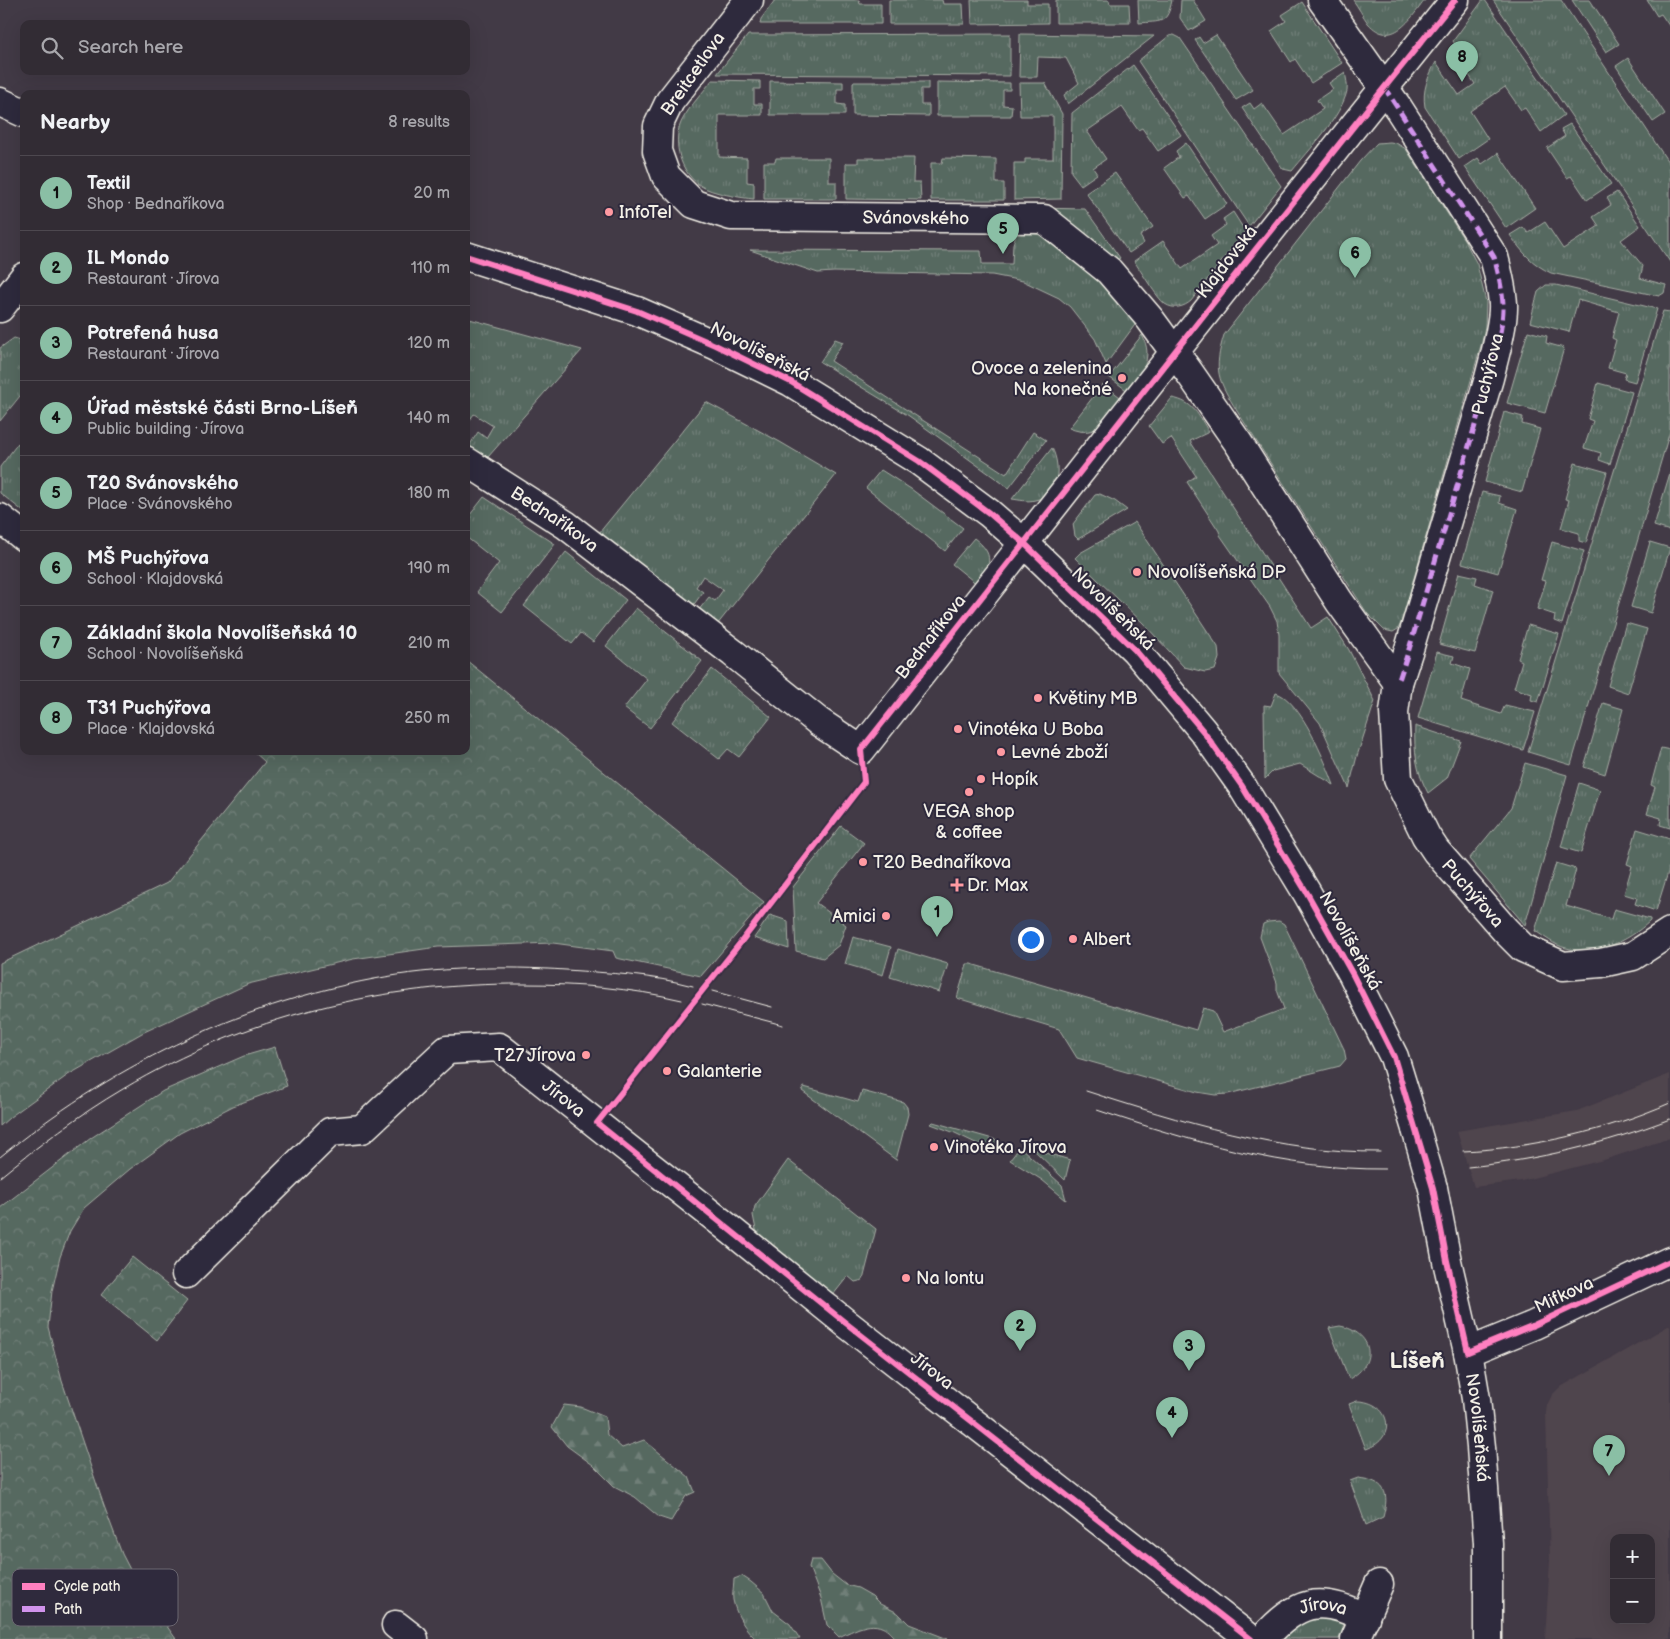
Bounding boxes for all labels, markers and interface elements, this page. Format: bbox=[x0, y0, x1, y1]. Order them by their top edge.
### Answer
search box bbox=[20, 20, 470, 75]
street label: Breitcetlova bbox=[657, 28, 729, 120]
icon: search bbox=[38, 34, 66, 62]
text: Search here bbox=[78, 36, 183, 59]
pin: 8 bbox=[1446, 41, 1478, 82]
text: Nearby bbox=[40, 110, 110, 135]
text: 8 results bbox=[388, 113, 450, 132]
text: Textil bbox=[87, 172, 131, 195]
text: 1 bbox=[53, 184, 59, 203]
text: 20 m bbox=[414, 184, 450, 203]
text: Shop · Bednaříkova bbox=[87, 195, 224, 214]
place label: InfoTel bbox=[619, 202, 672, 223]
marker: InfoTel bbox=[603, 206, 615, 218]
street label: Svánovského bbox=[862, 207, 970, 229]
pin: 5 bbox=[987, 213, 1019, 254]
street label: Klajdovská bbox=[1192, 221, 1262, 303]
pin: 6 bbox=[1339, 237, 1371, 278]
text: IL Mondo bbox=[87, 247, 169, 270]
text: 2 bbox=[51, 259, 61, 278]
text: 110 m bbox=[411, 259, 450, 278]
text: Restaurant · Jírova bbox=[87, 270, 220, 289]
street label: Novolíšeňská bbox=[706, 318, 814, 386]
text: Potrefená husa bbox=[87, 322, 219, 345]
street label: Puchýřova bbox=[1468, 331, 1508, 417]
text: 3 bbox=[51, 334, 61, 353]
text: 120 m bbox=[407, 334, 450, 353]
text: Restaurant · Jírova bbox=[87, 345, 220, 364]
place label: Ovoce a zelenina Na konečné bbox=[971, 358, 1112, 400]
marker: Ovoce a zelenina Na konečné bbox=[1116, 372, 1128, 384]
text: Úřad městské části Brno-Líšeň bbox=[87, 397, 358, 420]
text: 4 bbox=[51, 409, 61, 428]
text: 140 m bbox=[407, 409, 450, 428]
text: Public building · Jírova bbox=[87, 420, 244, 439]
text: T20 Svánovského bbox=[87, 472, 238, 495]
street label: Bednaříkova bbox=[507, 482, 603, 556]
text: 5 bbox=[51, 484, 61, 503]
text: 180 m bbox=[408, 484, 450, 503]
text: Place · Svánovského bbox=[87, 495, 233, 514]
text: MŠ Puchýřova bbox=[87, 547, 209, 570]
text: 6 bbox=[51, 559, 61, 578]
text: 190 m bbox=[408, 559, 450, 578]
place label: Novolíšeňská DP bbox=[1147, 562, 1286, 583]
street label: Novolíšeňská bbox=[1067, 563, 1159, 655]
marker: Novolíšeňská DP bbox=[1131, 566, 1143, 578]
text: School · Klajdovská bbox=[87, 570, 223, 589]
street label: Bednaříkova bbox=[892, 591, 970, 683]
text: Základní škola Novolíšeňská 10 bbox=[87, 622, 357, 645]
text: 7 bbox=[52, 634, 60, 653]
text: 210 m bbox=[408, 634, 450, 653]
text: School · Novolíšeňská bbox=[87, 645, 243, 664]
place label: Květiny MB bbox=[1048, 688, 1138, 709]
marker: Květiny MB bbox=[1032, 692, 1044, 704]
text: T31 Puchýřova bbox=[87, 697, 211, 720]
text: 8 bbox=[51, 709, 61, 728]
text: 250 m bbox=[404, 709, 450, 728]
place label: Vinotéka U Boba bbox=[968, 719, 1104, 740]
text: Place · Klajdovská bbox=[87, 720, 215, 739]
marker: Vinotéka U Boba bbox=[952, 723, 964, 735]
place label: Levné zboží bbox=[1011, 742, 1109, 763]
marker: Levné zboží bbox=[995, 746, 1007, 758]
place label: Hopík bbox=[991, 769, 1038, 790]
marker: Hopík bbox=[975, 773, 987, 785]
marker: VEGA shop & coffee bbox=[963, 786, 975, 798]
place label: VEGA shop & coffee bbox=[923, 801, 1015, 843]
place label: T20 Bednaříkova bbox=[873, 852, 1011, 873]
street label: Puchýřova bbox=[1437, 855, 1508, 932]
marker: T20 Bednaříkova bbox=[857, 856, 869, 868]
place label: Dr. Max bbox=[967, 875, 1029, 896]
marker: Dr. Max bbox=[951, 879, 963, 891]
street label: Novolíšeňská bbox=[1314, 888, 1386, 994]
pin: 1 bbox=[921, 896, 953, 937]
place label: Amici bbox=[832, 906, 876, 927]
marker: Amici bbox=[880, 910, 892, 922]
your location bbox=[1018, 927, 1044, 953]
place label: Albert bbox=[1083, 929, 1132, 950]
marker: Albert bbox=[1067, 933, 1079, 945]
place label: T27 Jírova bbox=[494, 1045, 576, 1066]
marker: T27 Jírova bbox=[580, 1049, 592, 1061]
place label: Galanterie bbox=[677, 1061, 762, 1082]
marker: Galanterie bbox=[661, 1065, 673, 1077]
street label: Jírova bbox=[538, 1075, 589, 1122]
place label: Vinotéka Jírova bbox=[944, 1137, 1067, 1158]
marker: Vinotéka Jírova bbox=[928, 1141, 940, 1153]
place label: Na lontu bbox=[916, 1268, 984, 1289]
marker: Na lontu bbox=[900, 1272, 912, 1284]
street label: Mifkova bbox=[1531, 1272, 1597, 1318]
pin: 2 bbox=[1004, 1310, 1036, 1351]
pin: 3 bbox=[1173, 1330, 1205, 1371]
street label: Jírova bbox=[906, 1348, 958, 1394]
district label: Líšeň bbox=[1390, 1348, 1444, 1375]
street label: Novolíšeňská bbox=[1461, 1371, 1494, 1483]
pin: 4 bbox=[1156, 1397, 1188, 1438]
pin: 7 bbox=[1593, 1435, 1625, 1476]
map controls bbox=[1610, 1534, 1655, 1624]
button: + bbox=[1610, 1534, 1655, 1579]
legend bbox=[12, 1569, 178, 1626]
text: Cycle path bbox=[54, 1578, 121, 1595]
button: − bbox=[1610, 1579, 1655, 1624]
street label: Jírova bbox=[1296, 1593, 1350, 1619]
text: Path bbox=[54, 1601, 82, 1618]

